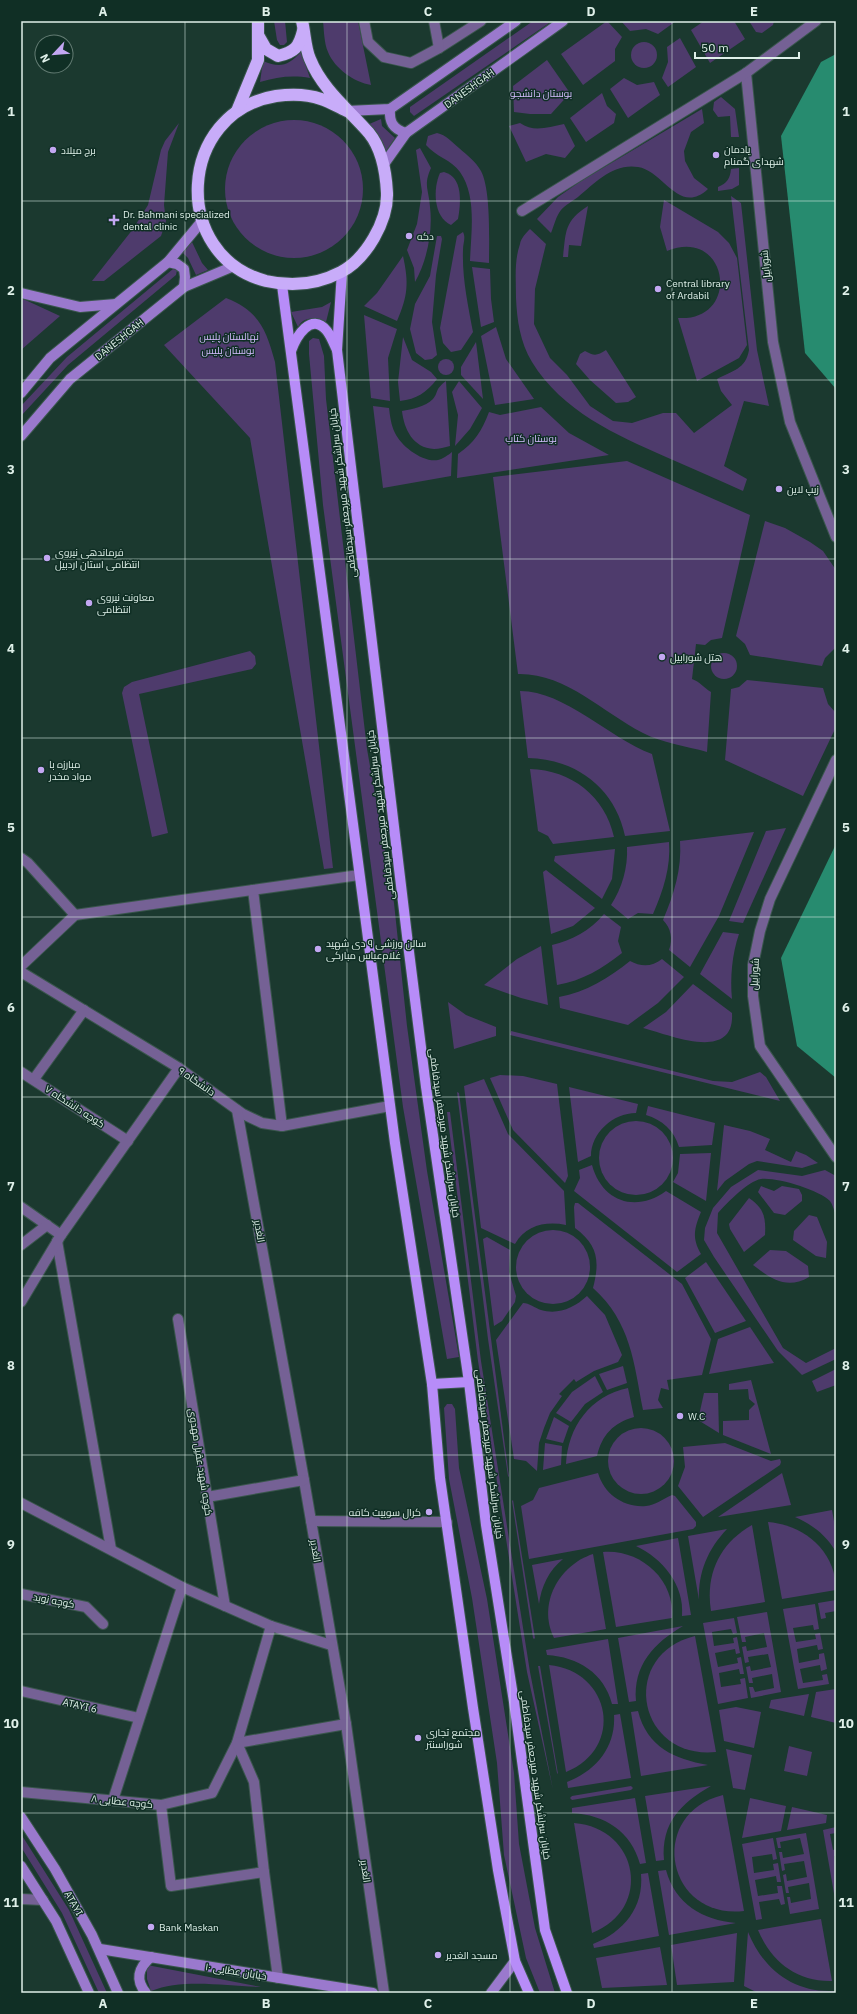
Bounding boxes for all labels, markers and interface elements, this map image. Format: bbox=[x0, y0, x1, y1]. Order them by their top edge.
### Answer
text: A bbox=[99, 3, 108, 20]
text: B bbox=[262, 3, 271, 20]
text: C bbox=[424, 3, 433, 20]
text: D bbox=[586, 3, 596, 20]
text: E bbox=[750, 3, 758, 20]
north arrow bbox=[34, 34, 74, 74]
scale bar bbox=[695, 34, 799, 60]
text: 50 m bbox=[701, 40, 729, 55]
text: N bbox=[37, 52, 53, 65]
street label: DANESHGAH bbox=[442, 66, 497, 111]
park label: بوستان دانشجو bbox=[510, 87, 572, 100]
text: 1 bbox=[7, 103, 15, 120]
text: 1 bbox=[842, 103, 850, 120]
place label: یادمان شهدای گمنام bbox=[724, 143, 784, 169]
place label: برج میلاد bbox=[61, 144, 96, 157]
marker: برج میلاد bbox=[48, 145, 58, 155]
marker: یادمان شهدای گمنام bbox=[711, 150, 721, 160]
place label: Dr. Bahmani specialized dental clinic bbox=[123, 208, 230, 233]
marker: Dr. Bahmani specialized dental clinic bbox=[108, 214, 120, 226]
place label: دکه bbox=[417, 230, 434, 243]
marker: دکه bbox=[404, 231, 414, 241]
street label: شورابیل bbox=[757, 249, 774, 283]
place label: Central library of Ardabil bbox=[666, 277, 730, 302]
text: 2 bbox=[7, 282, 15, 299]
text: 2 bbox=[842, 282, 850, 299]
marker: Central library of Ardabil bbox=[653, 284, 663, 294]
street label: DANESHGAH bbox=[92, 316, 146, 363]
park label: نهالستان پلیس bbox=[199, 330, 259, 343]
park label: بوستان پلیس bbox=[202, 344, 254, 357]
street label: خیابان سرلشکر شهید میرجعفر سیدفاطمی bbox=[326, 407, 359, 578]
park label: بوستان کتاب bbox=[505, 432, 557, 445]
text: 3 bbox=[7, 461, 15, 478]
text: 3 bbox=[842, 461, 850, 478]
place label: زیپ لاین bbox=[787, 483, 819, 496]
marker: زیپ لاین bbox=[774, 484, 784, 494]
place label: فرماندهی نیروی انتظامی استان اردبیل bbox=[55, 546, 140, 571]
marker: فرماندهی نیروی انتظامی استان اردبیل bbox=[42, 553, 52, 563]
place label: معاونت نیروی انتظامی bbox=[97, 591, 154, 616]
marker: معاونت نیروی انتظامی bbox=[84, 598, 94, 608]
text: 4 bbox=[7, 640, 15, 657]
text: 4 bbox=[842, 640, 850, 657]
place label: هتل شورابیل bbox=[670, 651, 722, 664]
marker: هتل شورابیل bbox=[657, 652, 667, 662]
street label: خیابان سرلشکر شهید میرجعفر سیدفاطمی bbox=[364, 729, 397, 900]
place label: مبارزه با مواد مخدر bbox=[48, 758, 92, 783]
marker: مبارزه با مواد مخدر bbox=[36, 765, 46, 775]
text: 5 bbox=[7, 819, 15, 836]
text: 5 bbox=[842, 819, 850, 836]
place label: سالن ورزشی ۹ دی شهید غلام‌عباس مبارکی bbox=[326, 937, 426, 963]
marker: سالن ورزشی ۹ دی شهید غلام‌عباس مبارکی bbox=[313, 944, 323, 954]
street label: شورابیل bbox=[747, 958, 762, 990]
text: 6 bbox=[7, 999, 15, 1016]
text: 6 bbox=[842, 999, 850, 1016]
street label: خیابان سرلشکر شهید میرجعفر سیدفاطمی bbox=[426, 1048, 463, 1218]
street label: دانشگاه ۹ bbox=[176, 1064, 218, 1099]
street label: کوچه دانشگاه ۷ bbox=[42, 1082, 107, 1131]
text: 7 bbox=[7, 1178, 15, 1195]
text: 7 bbox=[842, 1178, 850, 1195]
street label: الغدیر bbox=[251, 1218, 268, 1243]
text: 8 bbox=[7, 1357, 15, 1374]
text: 8 bbox=[842, 1357, 850, 1374]
street label: خیابان سرلشکر شهید میرجعفر سیدفاطمی bbox=[473, 1369, 506, 1540]
street label: کوچه شهید عقیل مهدوی bbox=[186, 1407, 215, 1517]
place label: W.C bbox=[688, 1410, 705, 1423]
marker: W.C bbox=[675, 1411, 685, 1421]
place label: کرال سوییت کافه bbox=[349, 1506, 421, 1519]
marker: کرال سوییت کافه bbox=[424, 1507, 434, 1517]
text: 9 bbox=[7, 1536, 15, 1553]
text: 9 bbox=[842, 1536, 850, 1553]
street label: الغدیر bbox=[307, 1538, 324, 1563]
street label: کوچه نوید bbox=[32, 1590, 76, 1611]
street label: خیابان سرلشکر شهید میرجعفر سیدفاطمی bbox=[517, 1690, 554, 1860]
street label: ATAYI 6 bbox=[61, 1695, 98, 1716]
text: 10 bbox=[3, 1715, 19, 1732]
text: 10 bbox=[838, 1715, 854, 1732]
place label: مجتمع تجاری شوراسنتر bbox=[425, 1726, 480, 1751]
marker: مجتمع تجاری شوراسنتر bbox=[413, 1733, 423, 1743]
street label: کوچه عطایی ۸ bbox=[90, 1792, 154, 1811]
street label: الغدیر bbox=[357, 1858, 374, 1883]
street label: ATAYI bbox=[61, 1888, 86, 1918]
text: 11 bbox=[3, 1894, 19, 1911]
text: 11 bbox=[838, 1894, 854, 1911]
place label: Bank Maskan bbox=[159, 1921, 219, 1934]
marker: Bank Maskan bbox=[146, 1922, 156, 1932]
place label: مسجد الغدیر bbox=[445, 1949, 498, 1962]
marker: مسجد الغدیر bbox=[433, 1950, 443, 1960]
street label: خیابان عطایی ۱۰ bbox=[204, 1960, 268, 1983]
text: A bbox=[99, 1995, 108, 2012]
text: B bbox=[262, 1995, 271, 2012]
text: C bbox=[424, 1995, 433, 2012]
text: D bbox=[586, 1995, 596, 2012]
text: E bbox=[750, 1995, 758, 2012]

